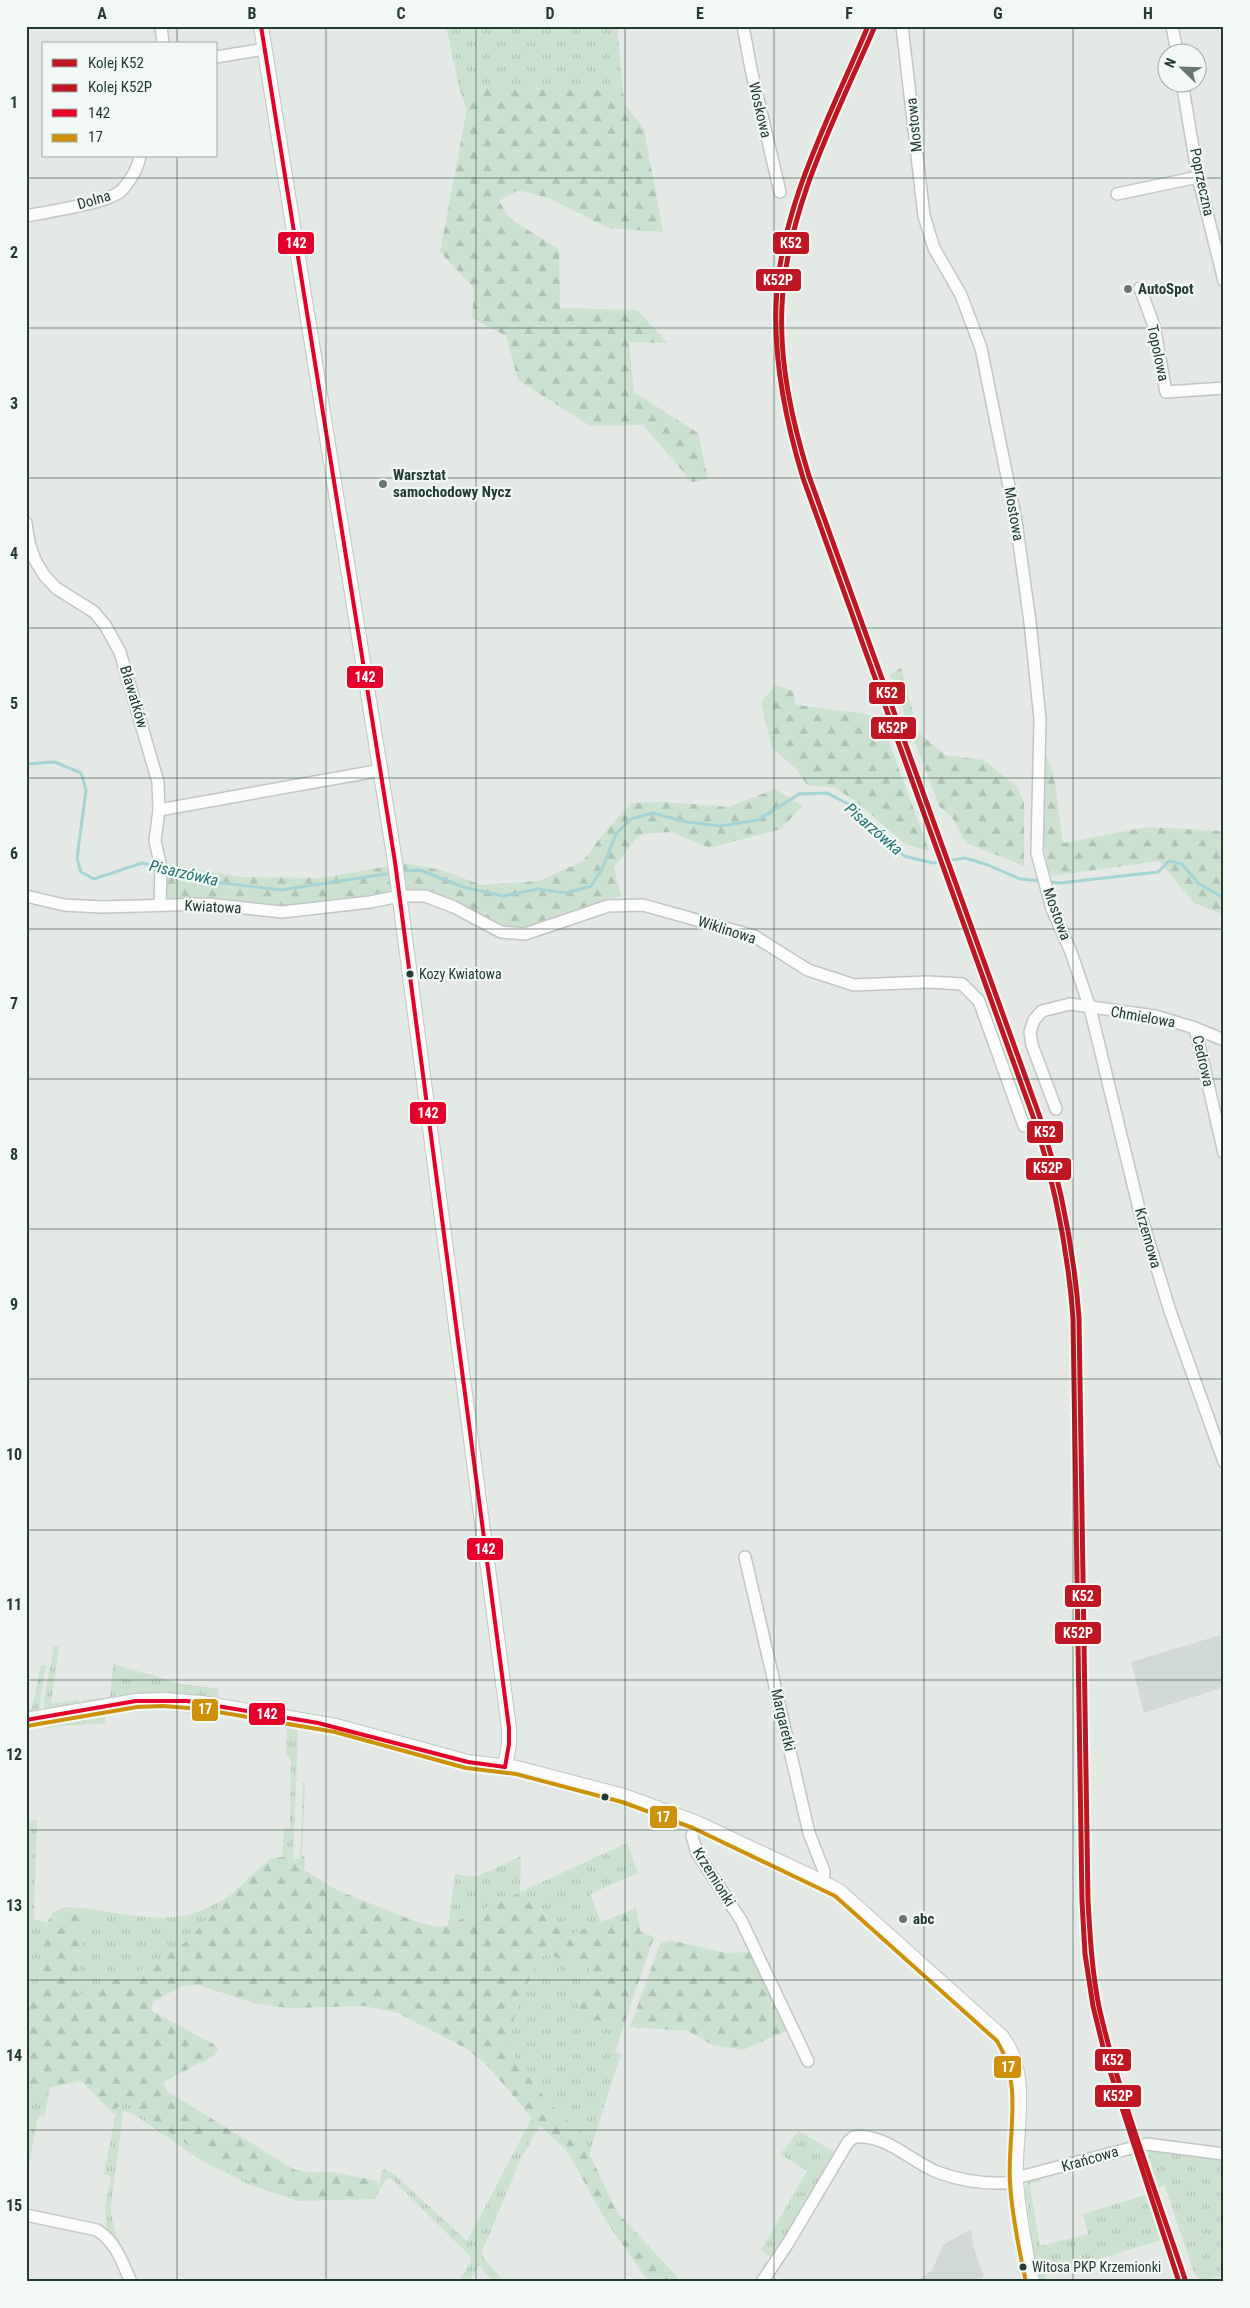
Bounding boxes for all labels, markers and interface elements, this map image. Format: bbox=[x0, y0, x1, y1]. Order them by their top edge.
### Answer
text: A bbox=[97, 4, 107, 23]
text: B bbox=[248, 4, 257, 23]
text: C bbox=[396, 4, 406, 23]
text: D bbox=[545, 4, 555, 23]
text: E bbox=[696, 4, 704, 23]
text: F bbox=[845, 4, 853, 23]
text: G bbox=[993, 4, 1003, 23]
text: H bbox=[1143, 4, 1153, 23]
legend bbox=[42, 42, 218, 158]
north arrow bbox=[1158, 42, 1208, 92]
text: Kolej K52 bbox=[88, 54, 144, 72]
text: N bbox=[1161, 56, 1179, 70]
text: Kolej K52P bbox=[88, 78, 152, 96]
street label: Woskowa bbox=[745, 80, 775, 140]
text: 1 bbox=[10, 93, 18, 112]
street label: Mostowa bbox=[902, 97, 926, 153]
text: 142 bbox=[88, 104, 110, 122]
text: 17 bbox=[88, 128, 103, 146]
street label: Poprzeczna bbox=[1186, 146, 1218, 218]
street label: Dolna bbox=[75, 187, 113, 213]
line badge: 142 bbox=[277, 231, 315, 255]
line badge: K52 bbox=[772, 231, 810, 255]
text: 142 bbox=[285, 235, 307, 251]
text: K52 bbox=[780, 235, 802, 251]
text: 2 bbox=[10, 243, 18, 262]
line badge: K52P bbox=[755, 268, 802, 292]
text: K52P bbox=[763, 272, 793, 288]
place label: AutoSpot bbox=[1138, 280, 1194, 298]
marker: AutoSpot bbox=[1122, 283, 1134, 295]
street label: Topolowa bbox=[1143, 323, 1173, 383]
text: 3 bbox=[10, 394, 18, 413]
place label: Warsztat samochodowy Nycz bbox=[393, 466, 511, 501]
marker: Warsztat samochodowy Nycz bbox=[377, 478, 389, 490]
street label: Mostowa bbox=[1000, 486, 1028, 542]
text: 4 bbox=[10, 544, 18, 563]
street label: Bławatków bbox=[116, 664, 152, 731]
line badge: 142 bbox=[346, 665, 384, 689]
text: 142 bbox=[354, 669, 376, 685]
line badge: K52 bbox=[868, 681, 906, 705]
text: K52 bbox=[876, 685, 898, 701]
text: 5 bbox=[10, 694, 18, 713]
line badge: K52P bbox=[870, 716, 917, 740]
text: K52P bbox=[878, 720, 908, 736]
water label: Pisarzówka bbox=[841, 799, 907, 859]
text: 6 bbox=[10, 844, 18, 863]
water label: Pisarzówka bbox=[148, 856, 220, 890]
street label: Mostowa bbox=[1039, 885, 1075, 943]
street label: Kwiatowa bbox=[184, 897, 242, 917]
street label: Wiklinowa bbox=[696, 912, 758, 948]
place label: Kozy Kwiatowa bbox=[419, 966, 502, 982]
marker: Kozy Kwiatowa bbox=[405, 969, 415, 979]
text: 7 bbox=[10, 994, 18, 1013]
street label: Chmielowa bbox=[1109, 1002, 1177, 1032]
street label: Cedrowa bbox=[1188, 1034, 1218, 1088]
line badge: 142 bbox=[409, 1101, 447, 1125]
text: 142 bbox=[417, 1105, 439, 1121]
line badge: K52 bbox=[1026, 1120, 1064, 1144]
text: K52 bbox=[1034, 1124, 1056, 1140]
text: 8 bbox=[10, 1145, 18, 1164]
line badge: K52P bbox=[1025, 1157, 1072, 1181]
text: K52P bbox=[1033, 1160, 1063, 1176]
street label: Krzemowa bbox=[1131, 1206, 1165, 1270]
text: 9 bbox=[10, 1295, 18, 1314]
text: 10 bbox=[6, 1445, 22, 1464]
line badge: 142 bbox=[466, 1537, 504, 1561]
text: 142 bbox=[474, 1541, 496, 1557]
line badge: K52 bbox=[1064, 1584, 1102, 1608]
text: K52 bbox=[1072, 1588, 1094, 1604]
text: 11 bbox=[6, 1595, 22, 1614]
line badge: K52P bbox=[1054, 1621, 1102, 1645]
text: K52P bbox=[1063, 1625, 1093, 1641]
street label: Margaretki bbox=[767, 1687, 799, 1753]
line badge: 17 bbox=[191, 1698, 219, 1722]
text: 17 bbox=[198, 1701, 212, 1717]
line badge: 142 bbox=[248, 1702, 286, 1726]
text: 142 bbox=[256, 1706, 278, 1722]
text: 12 bbox=[6, 1745, 22, 1764]
unlabelled marker bbox=[600, 1792, 610, 1802]
line badge: 17 bbox=[649, 1805, 678, 1829]
text: 17 bbox=[656, 1809, 670, 1825]
street label: Krzemionki bbox=[689, 1844, 739, 1910]
text: 13 bbox=[6, 1896, 22, 1915]
place label: abc bbox=[913, 1910, 934, 1928]
marker: abc bbox=[897, 1913, 909, 1925]
text: 14 bbox=[6, 2046, 22, 2065]
line badge: K52 bbox=[1094, 2048, 1132, 2072]
text: K52 bbox=[1102, 2052, 1124, 2068]
line badge: 17 bbox=[993, 2055, 1022, 2079]
text: 17 bbox=[1001, 2059, 1015, 2075]
line badge: K52P bbox=[1094, 2084, 1142, 2108]
text: K52P bbox=[1103, 2088, 1133, 2104]
street label: Krańcowa bbox=[1059, 2142, 1121, 2176]
text: 15 bbox=[6, 2196, 22, 2215]
place label: Witosa PKP Krzemionki bbox=[1032, 2259, 1161, 2275]
marker: Witosa PKP Krzemionki bbox=[1018, 2262, 1028, 2272]

